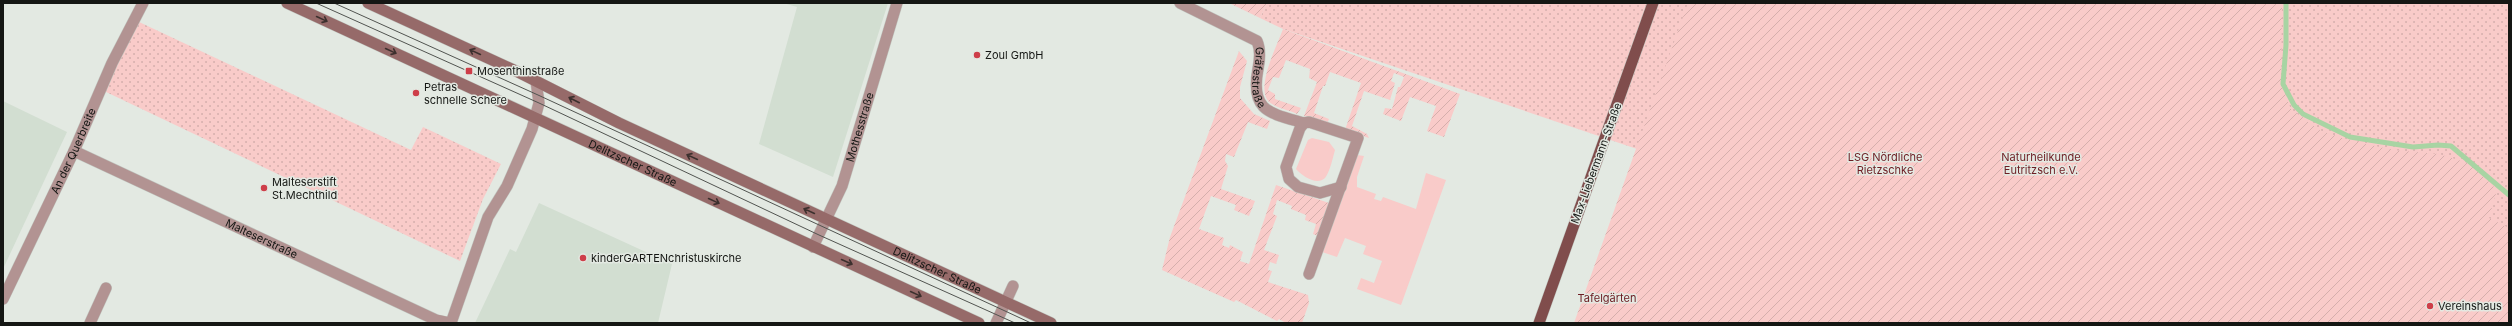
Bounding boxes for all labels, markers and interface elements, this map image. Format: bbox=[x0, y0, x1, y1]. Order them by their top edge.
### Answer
one-way arrow bbox=[315, 16, 327, 23]
street label: Gräfestraße bbox=[1249, 46, 1269, 111]
one-way arrow bbox=[385, 48, 397, 55]
one-way arrow bbox=[470, 48, 482, 55]
place label: Zoul GmbH bbox=[985, 48, 1044, 62]
marker: Zoul GmbH bbox=[972, 50, 982, 60]
place label: Mosenthinstraße bbox=[477, 64, 564, 78]
marker: Mosenthinstraße bbox=[464, 66, 474, 76]
place label: Petras schnelle Schere bbox=[424, 80, 507, 107]
marker: Petras schnelle Schere bbox=[411, 88, 421, 98]
street label: Mothesstraße bbox=[843, 91, 877, 164]
one-way arrow bbox=[569, 96, 581, 103]
street label: Max-Liebermann-Straße bbox=[1568, 101, 1624, 225]
street label: An der Querbreite bbox=[48, 106, 99, 196]
street label: Delitzscher Straße bbox=[586, 136, 679, 189]
park label: LSG Nördliche Rietzschke bbox=[1848, 150, 1922, 177]
park label: Naturheilkunde Eutritzsch e.V. bbox=[2001, 150, 2081, 177]
one-way arrow bbox=[686, 153, 698, 160]
place label: Malteserstift St.Mechthild bbox=[272, 175, 337, 202]
marker: Malteserstift St.Mechthild bbox=[259, 183, 269, 193]
one-way arrow bbox=[707, 198, 719, 205]
one-way arrow bbox=[804, 207, 816, 214]
street label: Malteserstraße bbox=[223, 216, 300, 261]
street label: Delitzscher Straße bbox=[891, 244, 984, 297]
place label: kinderGARTENchristuskirche bbox=[591, 251, 741, 265]
marker: kinderGARTENchristuskirche bbox=[578, 253, 588, 263]
one-way arrow bbox=[840, 259, 852, 266]
one-way arrow bbox=[910, 291, 922, 298]
park label: Tafelgärten bbox=[1578, 291, 1636, 305]
place label: Vereinshaus bbox=[2438, 299, 2502, 313]
marker: Vereinshaus bbox=[2425, 301, 2435, 311]

